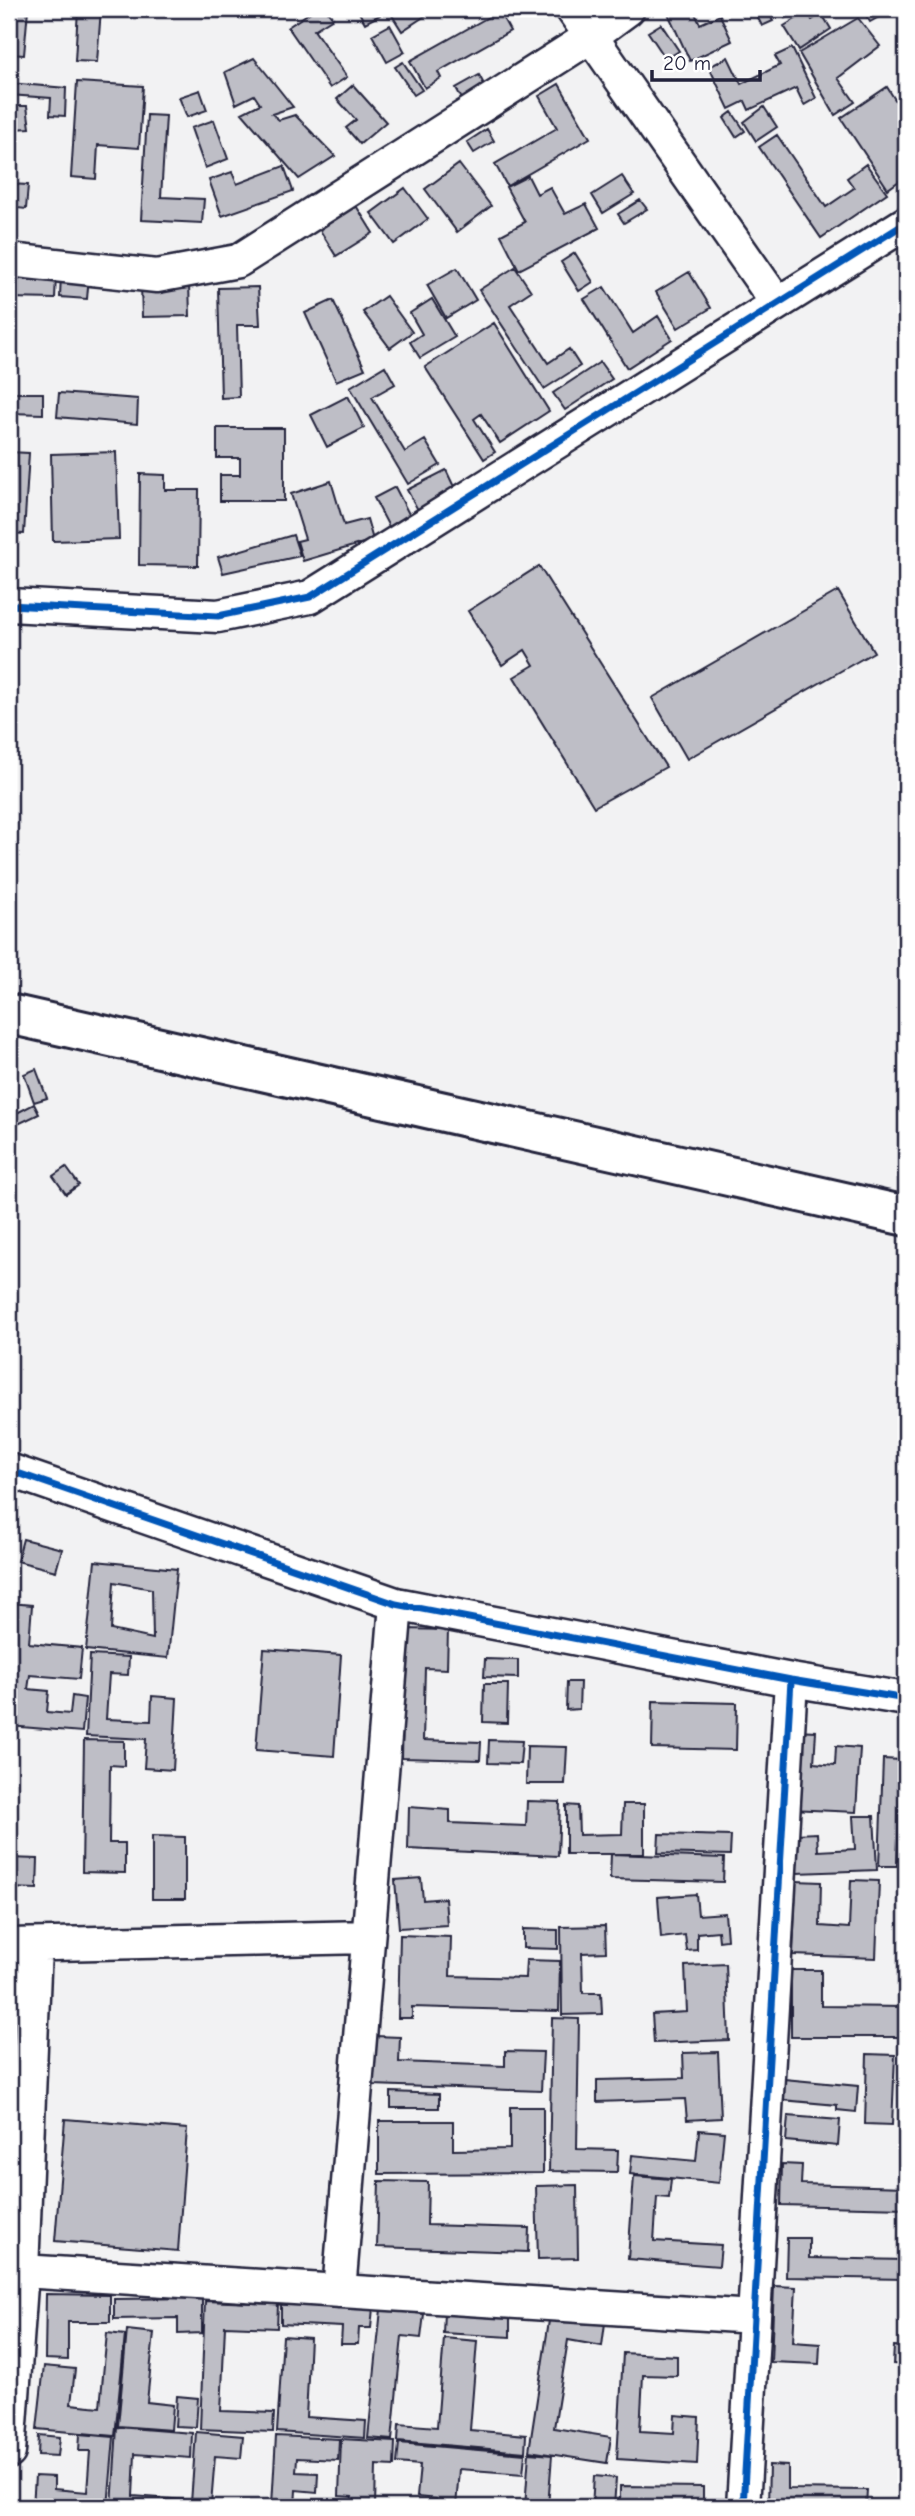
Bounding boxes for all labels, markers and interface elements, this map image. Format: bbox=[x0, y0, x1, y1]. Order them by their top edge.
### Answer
scale bar bbox=[652, 38, 761, 82]
text: 20 m bbox=[663, 51, 711, 75]

